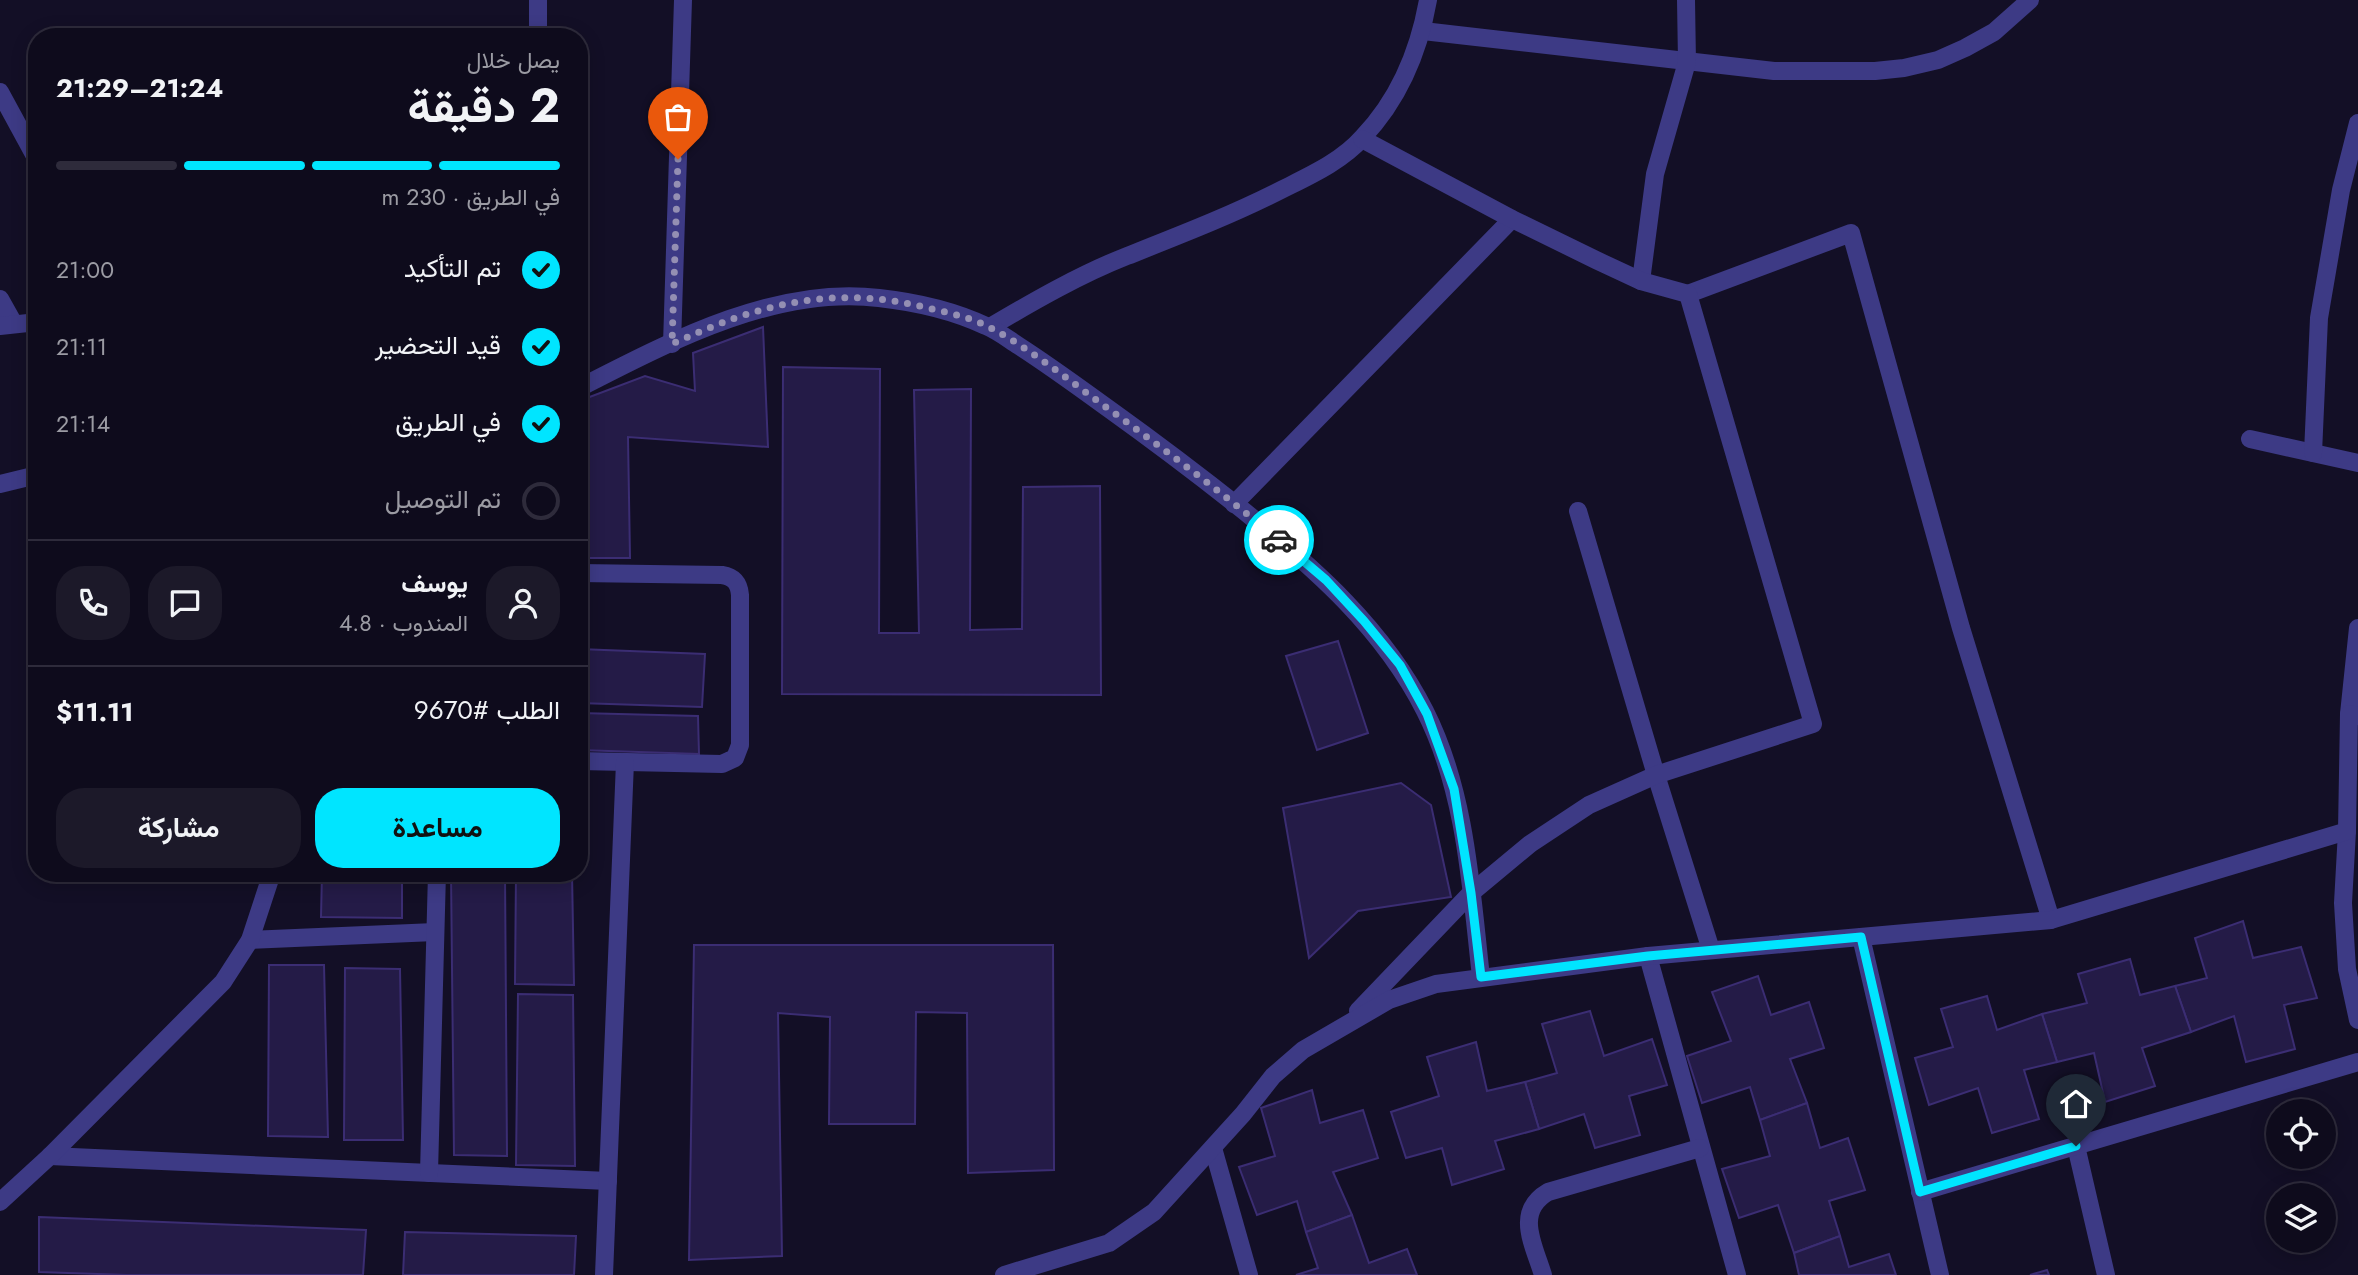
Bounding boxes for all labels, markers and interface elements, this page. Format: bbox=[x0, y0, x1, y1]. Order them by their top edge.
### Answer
text: يصل خلال bbox=[467, 43, 560, 77]
text: 21:24–21:29 bbox=[56, 69, 223, 107]
text: 2 دقيقة bbox=[408, 73, 560, 139]
pin bbox=[648, 87, 708, 159]
icon: bag bbox=[659, 98, 697, 136]
text: في الطريق · 230 m bbox=[381, 180, 560, 214]
text: تم التأكيد bbox=[404, 249, 501, 287]
icon: check bbox=[522, 251, 560, 289]
text: 21:00 bbox=[56, 253, 114, 287]
text: قيد التحضير bbox=[375, 326, 501, 364]
icon: check bbox=[522, 328, 560, 366]
text: 21:11 bbox=[56, 330, 107, 364]
text: في الطريق bbox=[395, 403, 501, 441]
icon: check bbox=[522, 405, 560, 443]
text: 21:14 bbox=[56, 407, 110, 441]
text: تم التوصيل bbox=[385, 480, 501, 518]
courier bbox=[1244, 505, 1314, 575]
icon: car bbox=[1260, 521, 1298, 559]
text: يوسف bbox=[401, 564, 468, 602]
button: phone bbox=[56, 566, 130, 640]
button: chat bbox=[148, 566, 222, 640]
button: person bbox=[486, 566, 560, 640]
text: المندوب · 4.8 bbox=[339, 606, 468, 640]
text: الطلب #9670 bbox=[414, 691, 560, 729]
text: $11.11 bbox=[56, 693, 133, 731]
button: مشاركة bbox=[56, 788, 301, 868]
button: مساعدة bbox=[315, 788, 560, 868]
pin bbox=[2046, 1074, 2106, 1146]
icon: home bbox=[2057, 1085, 2095, 1123]
map controls bbox=[2266, 1099, 2336, 1253]
button: locate bbox=[2266, 1099, 2336, 1169]
button: layers bbox=[2266, 1183, 2336, 1253]

